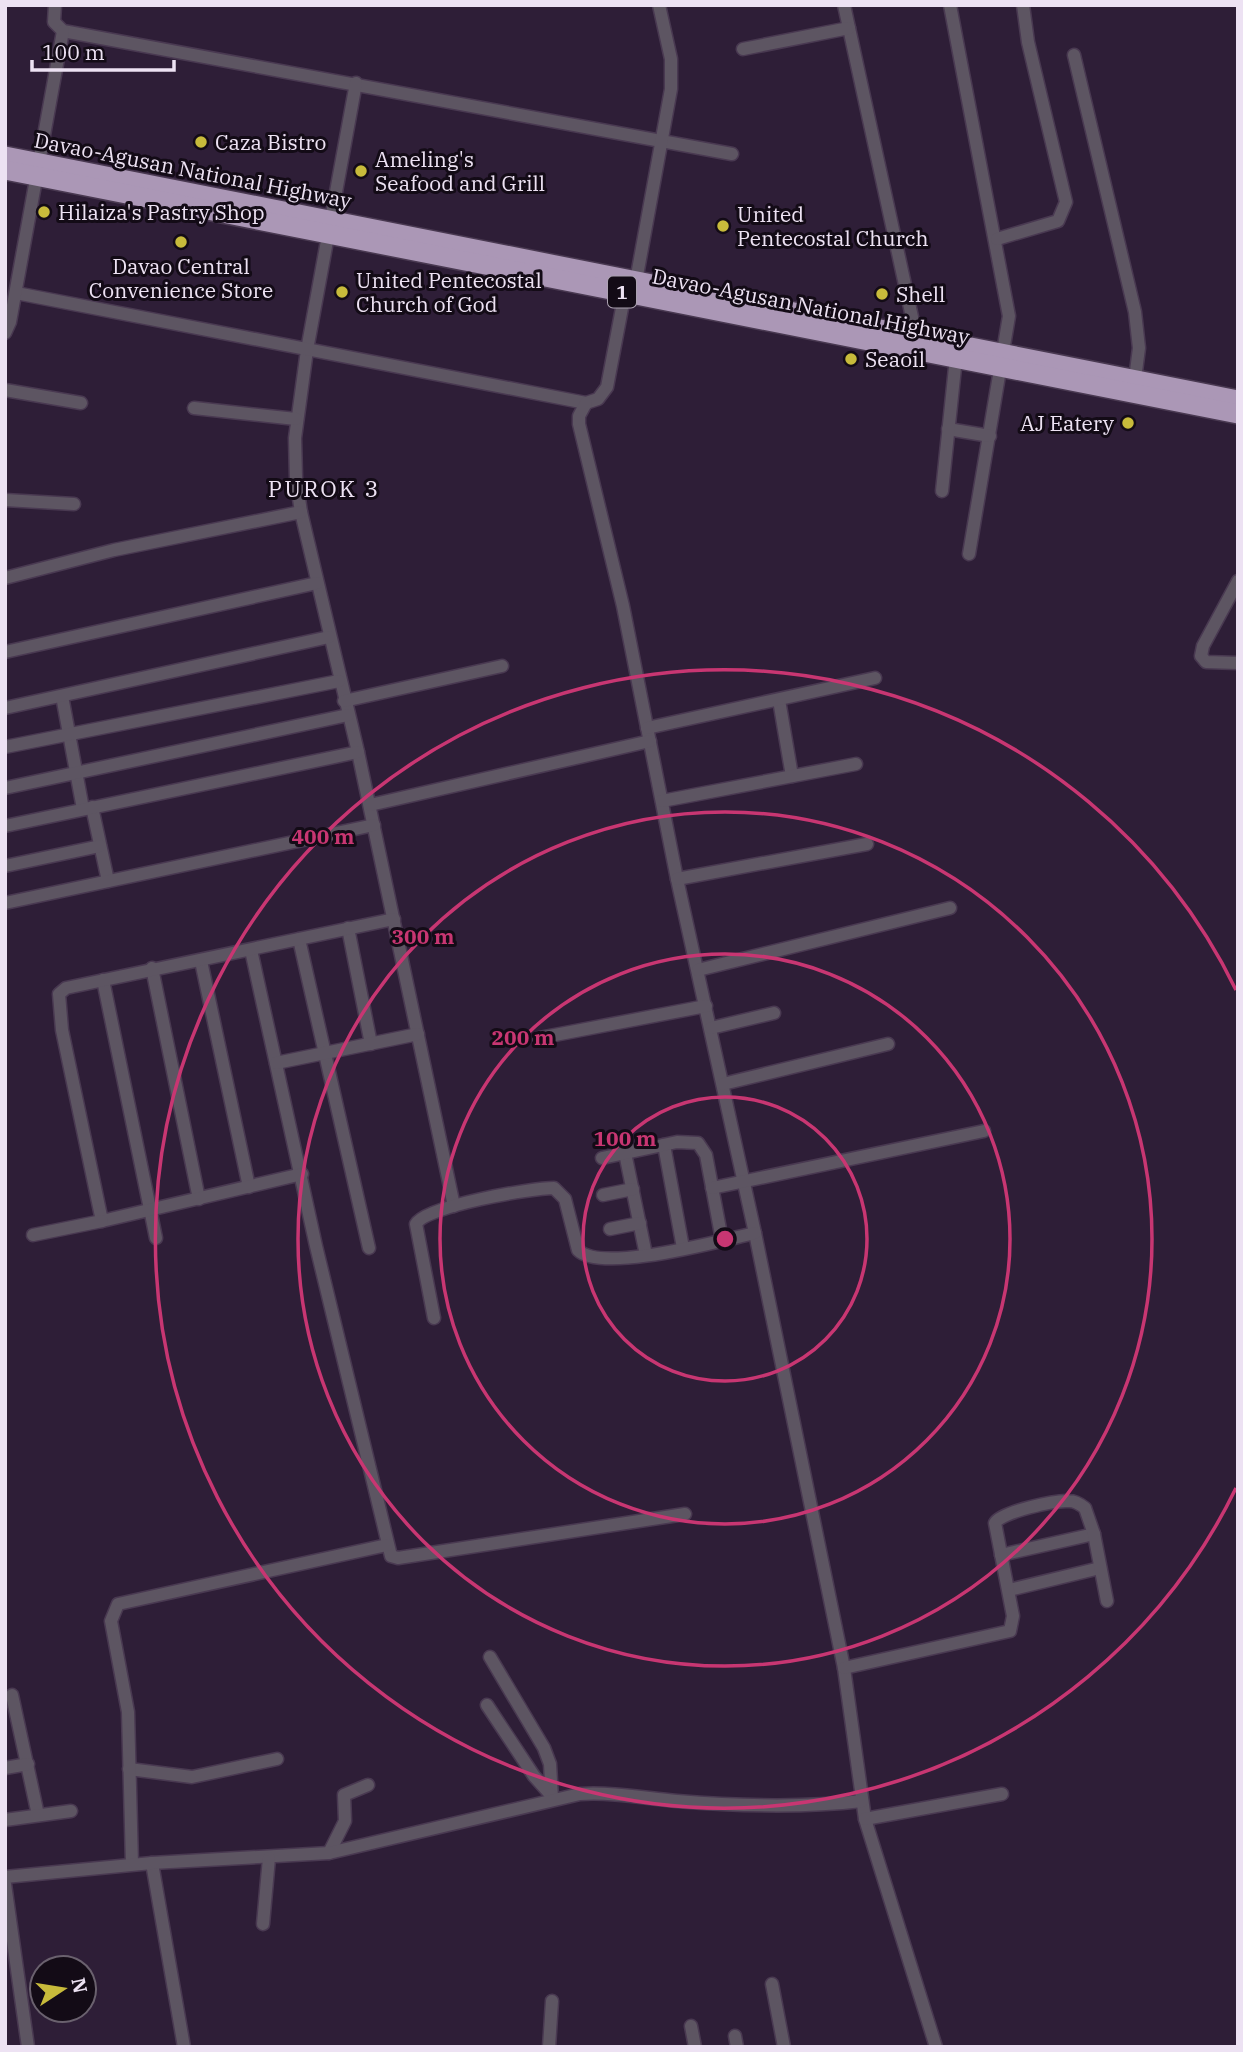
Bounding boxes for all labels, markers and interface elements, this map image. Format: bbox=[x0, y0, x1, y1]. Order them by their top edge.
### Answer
scale bar bbox=[32, 28, 173, 72]
text: 100 m bbox=[42, 38, 105, 66]
street label: Davao-Agusan National Highway bbox=[32, 125, 355, 215]
place label: Caza Bistro bbox=[215, 128, 326, 156]
marker: Caza Bistro bbox=[193, 134, 209, 150]
place label: Ameling's Seafood and Grill bbox=[375, 145, 545, 197]
marker: Ameling's Seafood and Grill bbox=[353, 163, 369, 179]
place label: Hilaiza's Pastry Shop bbox=[58, 198, 265, 226]
place label: United Pentecostal Church bbox=[737, 200, 929, 252]
marker: Hilaiza's Pastry Shop bbox=[36, 204, 52, 220]
marker: United Pentecostal Church bbox=[715, 218, 731, 234]
marker: Davao Central Convenience Store bbox=[173, 234, 189, 250]
place label: Davao Central Convenience Store bbox=[89, 252, 273, 304]
street label: Davao-Agusan National Highway bbox=[650, 261, 973, 351]
place label: United Pentecostal Church of God bbox=[356, 266, 542, 318]
road number: 1 bbox=[608, 276, 636, 308]
place label: Shell bbox=[896, 280, 945, 308]
marker: United Pentecostal Church of God bbox=[334, 284, 350, 300]
marker: Shell bbox=[874, 286, 890, 302]
place label: Seaoil bbox=[865, 345, 925, 373]
marker: Seaoil bbox=[843, 351, 859, 367]
place label: AJ Eatery bbox=[1020, 409, 1115, 437]
marker: AJ Eatery bbox=[1120, 415, 1136, 431]
district label: PUROK 3 bbox=[268, 473, 380, 503]
text: 400 m bbox=[291, 822, 355, 850]
text: 300 m bbox=[391, 922, 455, 950]
text: 200 m bbox=[491, 1023, 555, 1051]
text: 100 m bbox=[593, 1124, 657, 1152]
centre of rings bbox=[713, 1227, 737, 1251]
north arrow bbox=[28, 1954, 98, 2024]
text: N bbox=[66, 1976, 93, 1995]

